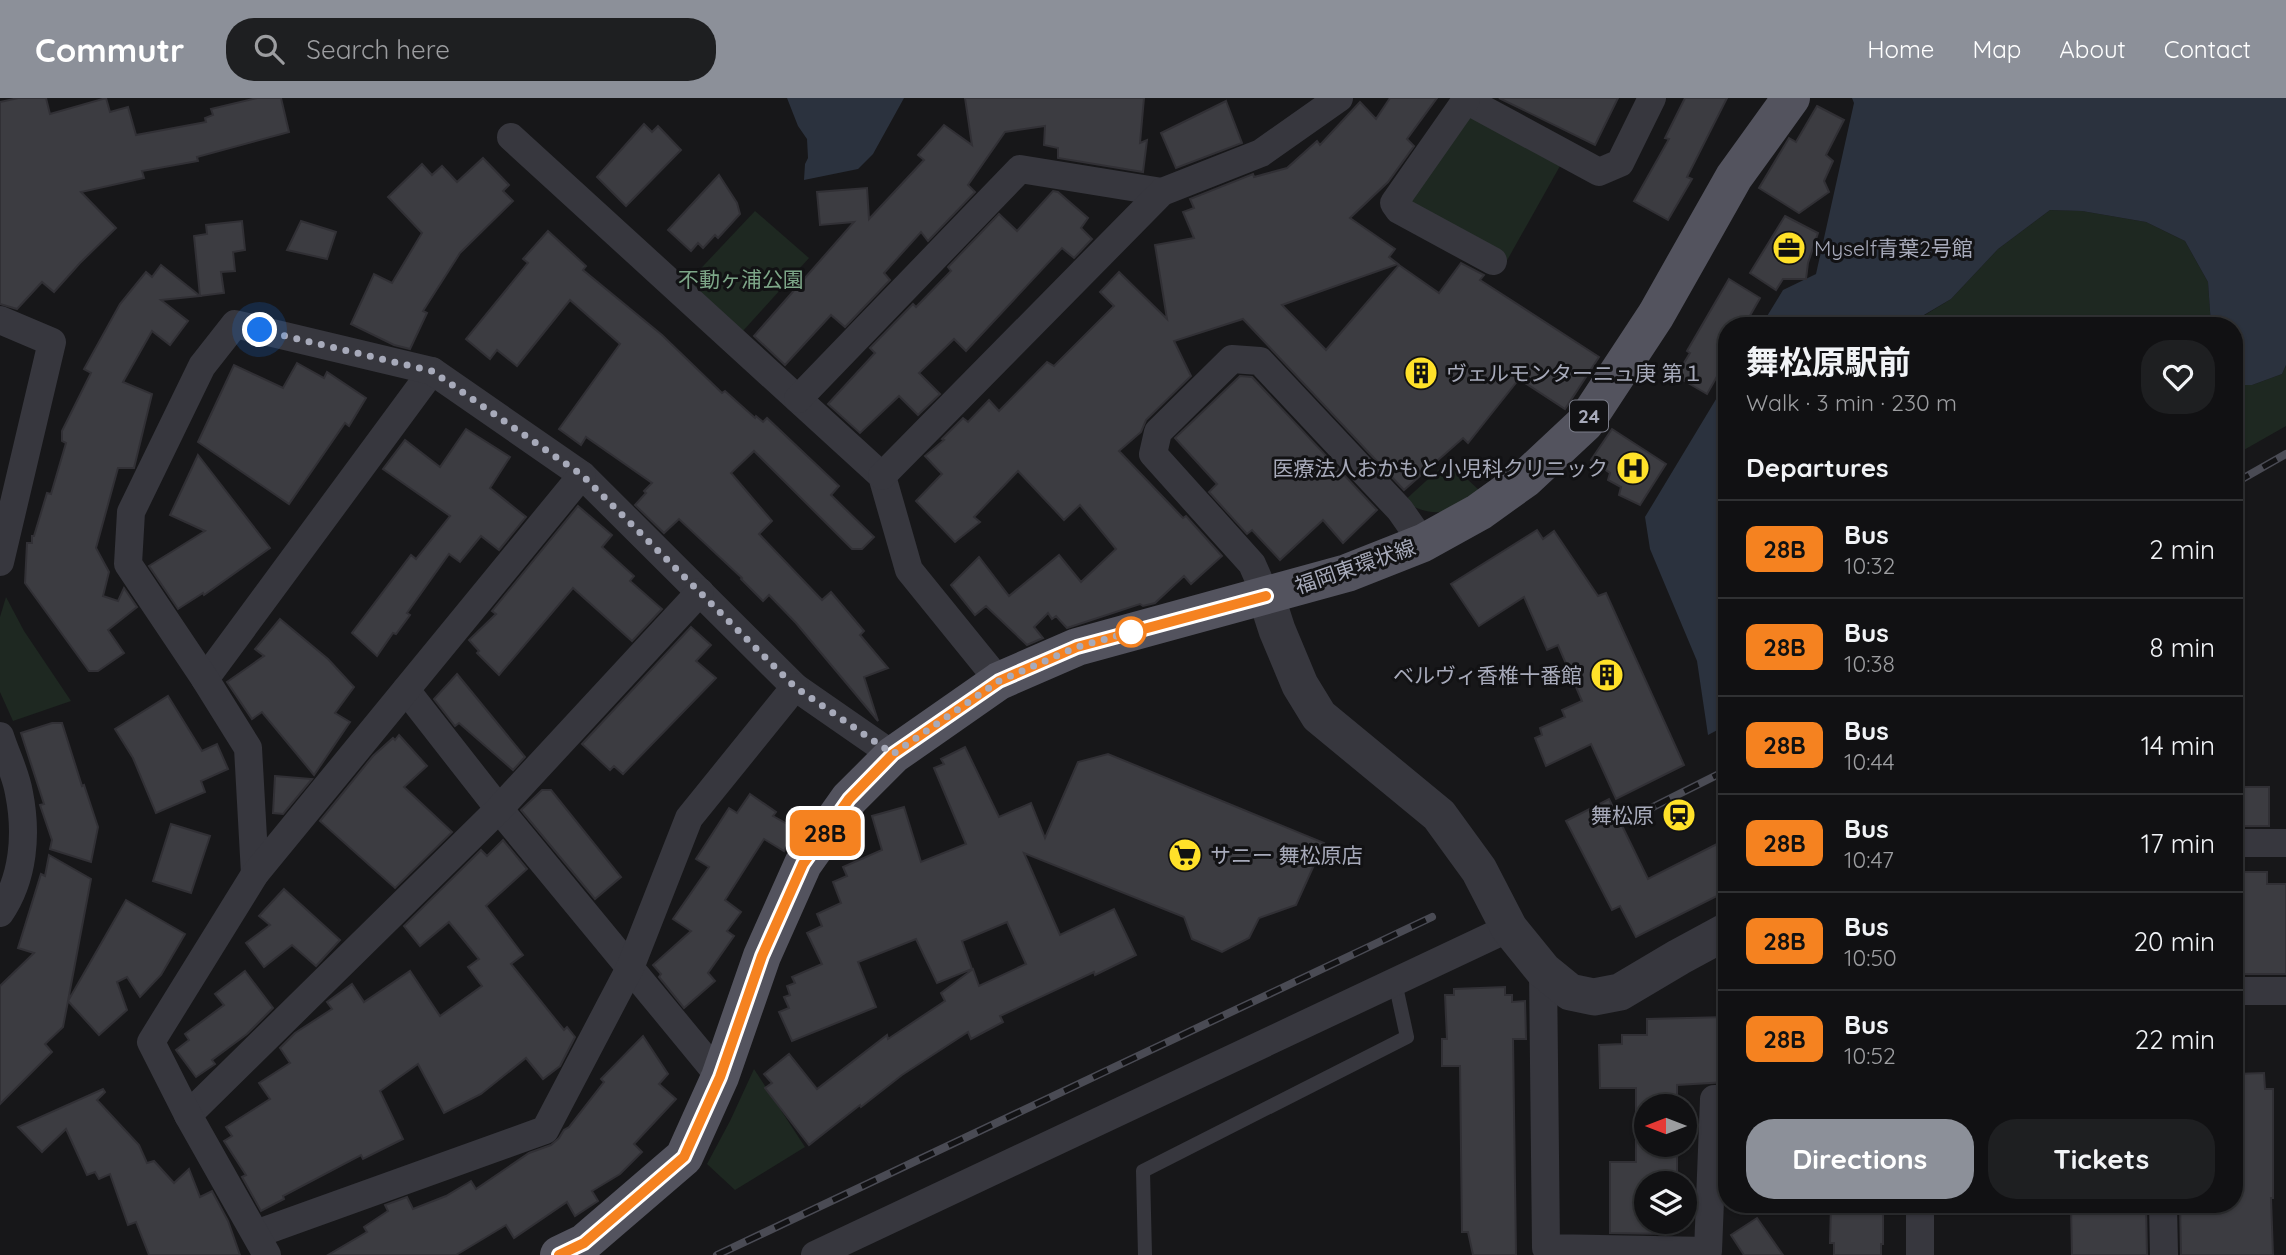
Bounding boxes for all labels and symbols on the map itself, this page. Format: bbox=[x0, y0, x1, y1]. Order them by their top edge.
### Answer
office icon: Myself青葉2号館 bbox=[1770, 229, 1808, 267]
place label: Myself青葉2号館 bbox=[1814, 235, 1973, 261]
park label: 不動ヶ浦公園 bbox=[678, 266, 804, 292]
your location bbox=[242, 312, 277, 347]
building icon: ヴェルモンターニュ庚 第１ bbox=[1402, 354, 1440, 392]
place label: ヴェルモンターニュ庚 第１ bbox=[1446, 360, 1704, 386]
road number: 24 bbox=[1570, 400, 1608, 432]
hospital icon: 医療法人おかもと小児科クリニック bbox=[1614, 449, 1652, 487]
place label: 医療法人おかもと小児科クリニック bbox=[1272, 455, 1608, 481]
street label: 福岡東環状線 bbox=[1291, 533, 1419, 599]
unlabelled marker bbox=[1116, 617, 1146, 647]
building icon: ベルヴィ香椎十番館 bbox=[1588, 656, 1626, 694]
place label: ベルヴィ香椎十番館 bbox=[1393, 662, 1582, 688]
station icon: 舞松原 bbox=[1660, 796, 1698, 834]
place label: 舞松原 bbox=[1591, 802, 1654, 828]
line badge: 28B bbox=[785, 810, 865, 856]
supermarket icon: サニー 舞松原店 bbox=[1166, 836, 1204, 874]
place label: サニー 舞松原店 bbox=[1210, 842, 1363, 868]
north arrow bbox=[1634, 1094, 1698, 1157]

